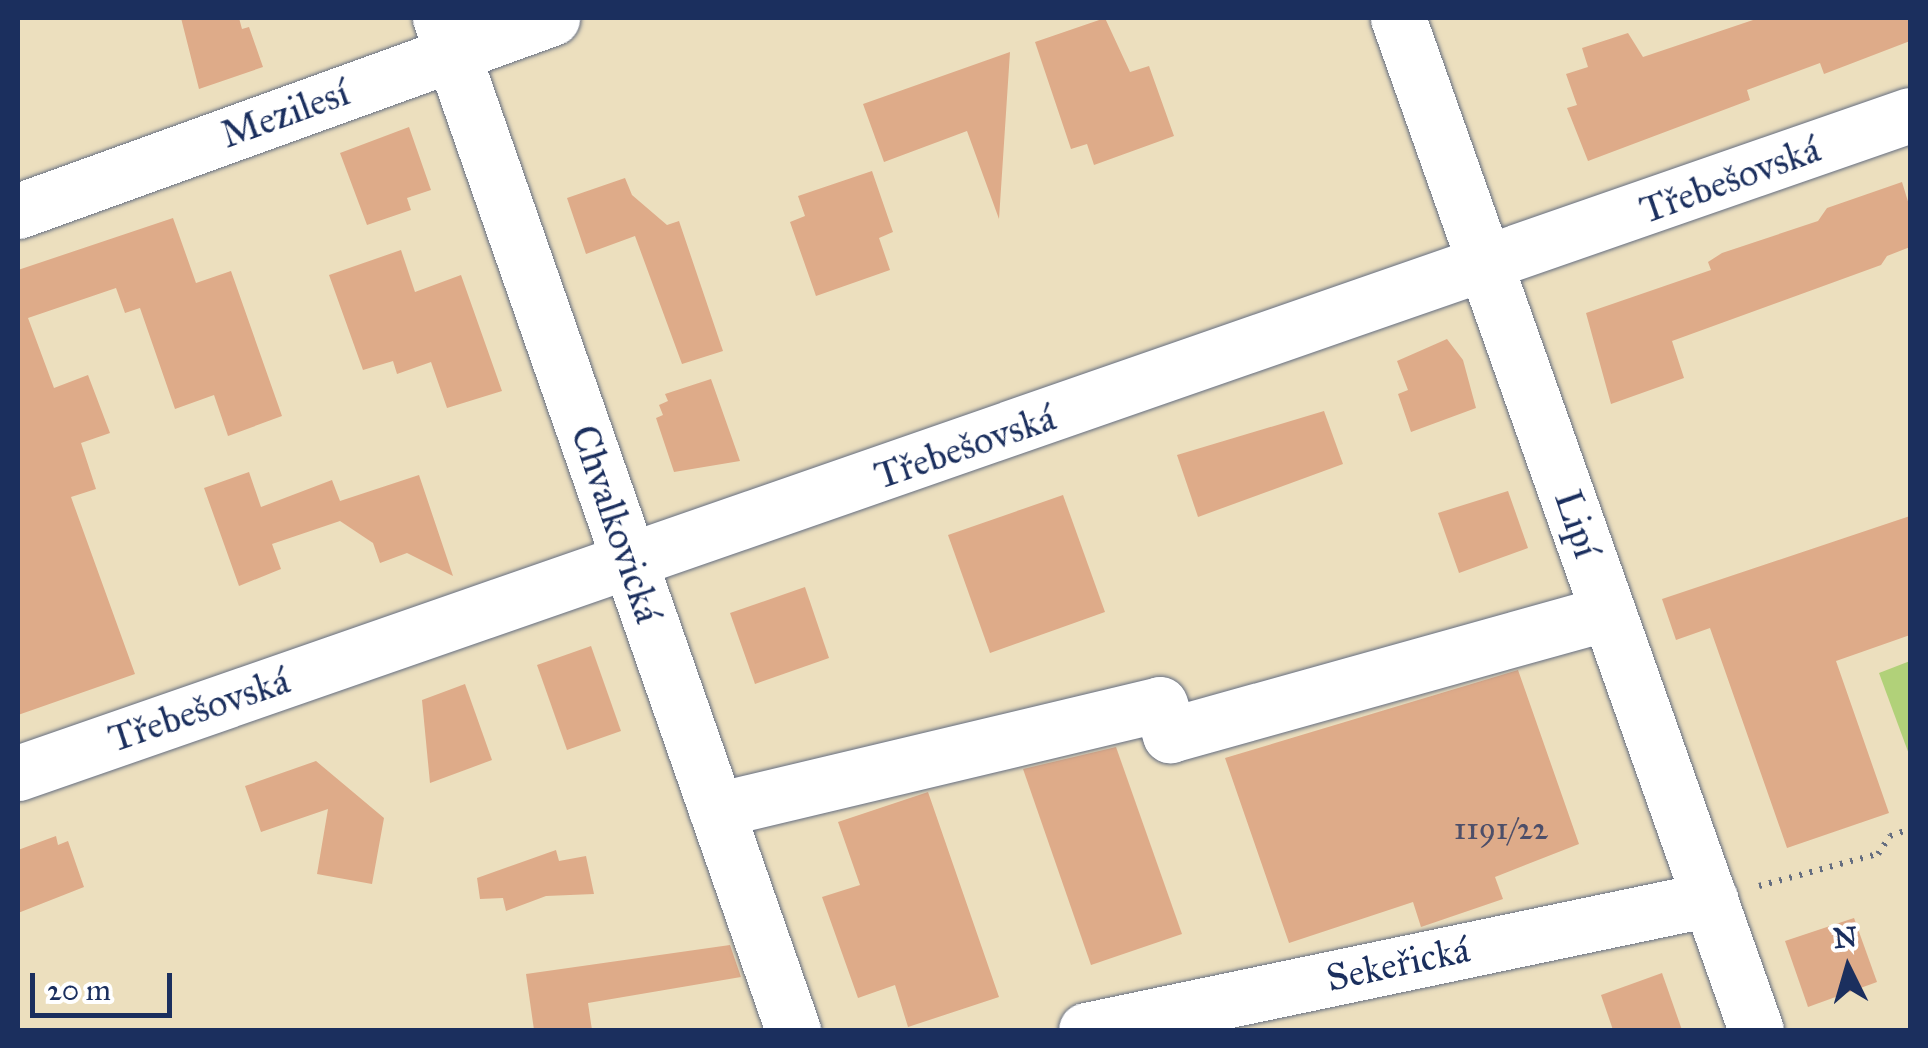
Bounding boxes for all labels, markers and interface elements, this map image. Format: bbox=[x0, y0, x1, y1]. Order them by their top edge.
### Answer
street label: Mezilesí bbox=[215, 70, 355, 158]
street label: Třebešovská bbox=[1634, 126, 1826, 234]
street label: Třebešovská bbox=[869, 395, 1061, 499]
street label: Chvalkovická bbox=[561, 419, 671, 629]
street label: Lipí bbox=[1544, 484, 1610, 564]
street label: Třebešovská bbox=[103, 658, 295, 762]
house number: 1191/22 bbox=[1454, 810, 1548, 848]
north arrow bbox=[1798, 918, 1898, 1018]
text: N bbox=[1832, 919, 1859, 956]
street label: Sekeřická bbox=[1322, 927, 1474, 1001]
scale bar bbox=[35, 953, 178, 1015]
text: 20 m bbox=[47, 972, 111, 1008]

